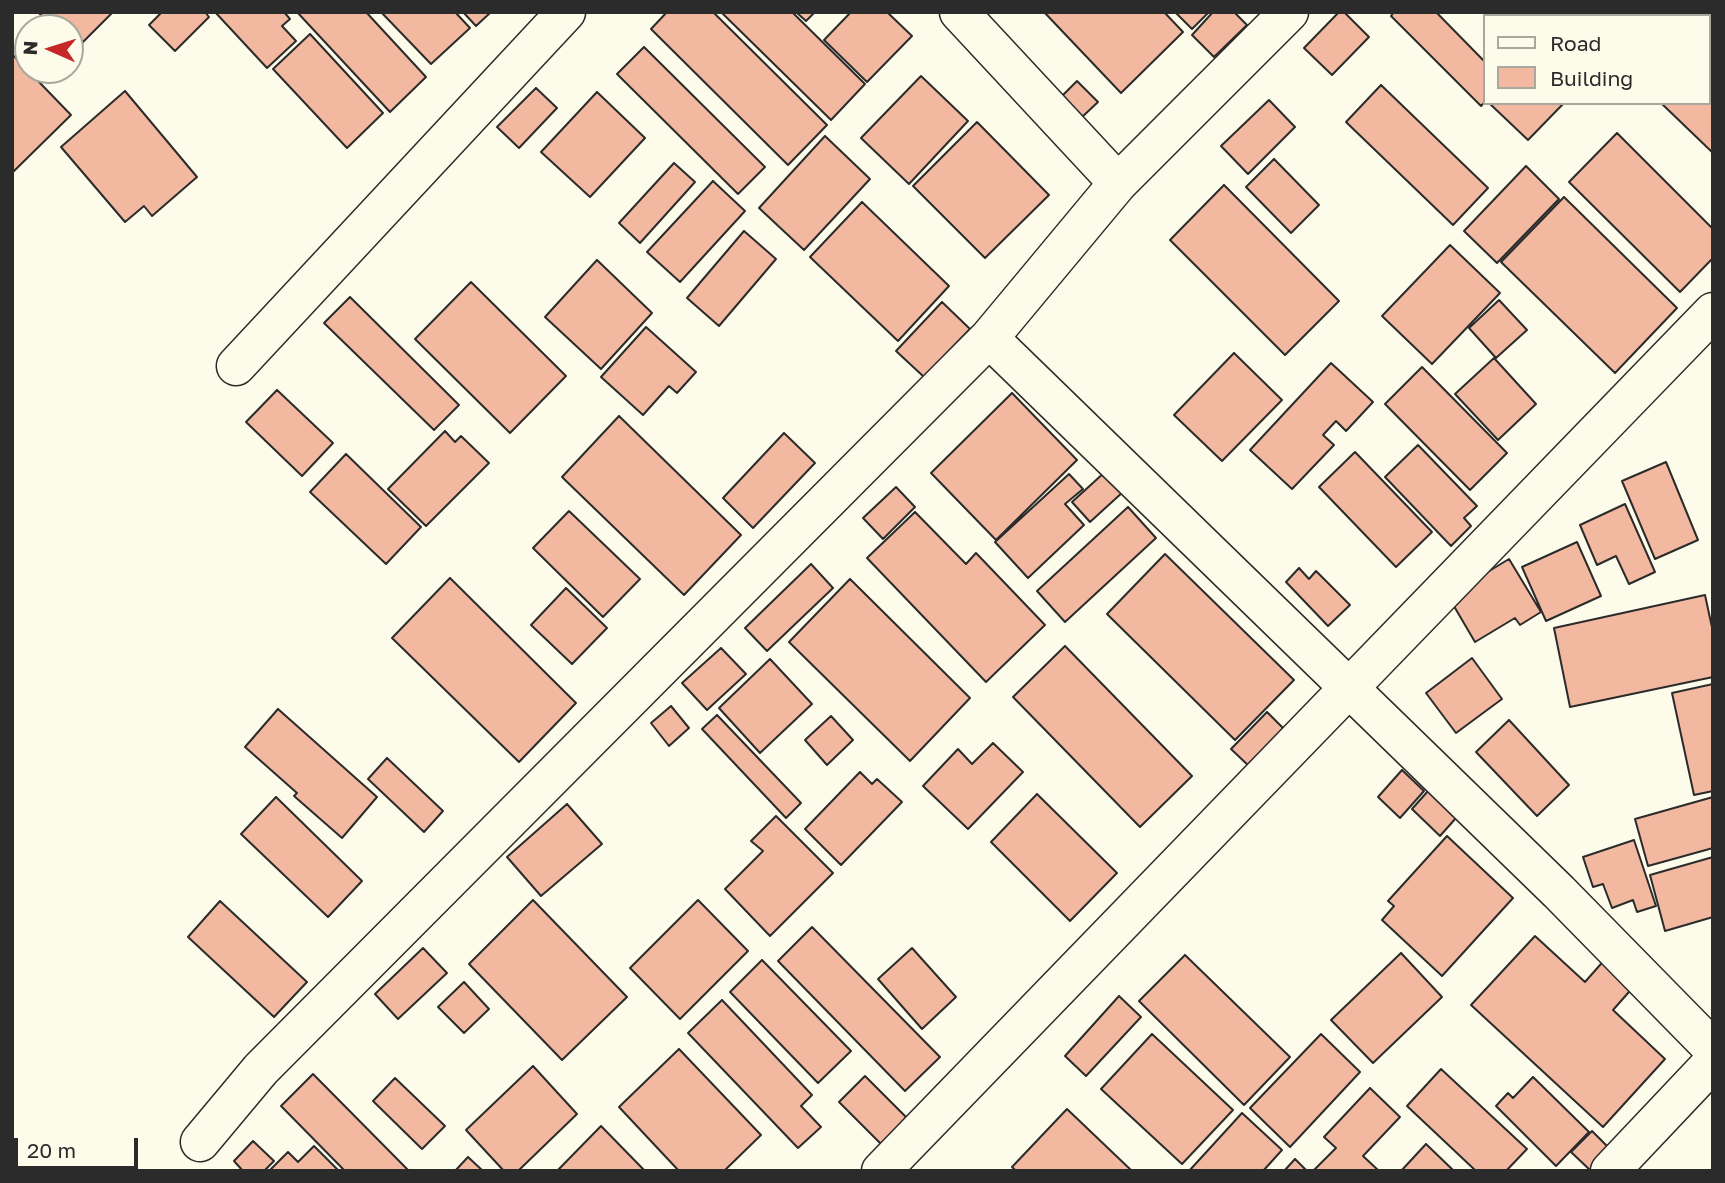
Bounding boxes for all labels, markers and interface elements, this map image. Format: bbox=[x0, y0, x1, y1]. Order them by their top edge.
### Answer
north arrow bbox=[14, 14, 84, 84]
legend bbox=[1484, 14, 1711, 105]
text: Road bbox=[1550, 30, 1601, 56]
text: N bbox=[18, 40, 41, 56]
text: Building bbox=[1550, 65, 1633, 91]
scale bar bbox=[18, 1124, 142, 1168]
text: 20 m bbox=[27, 1137, 76, 1163]

